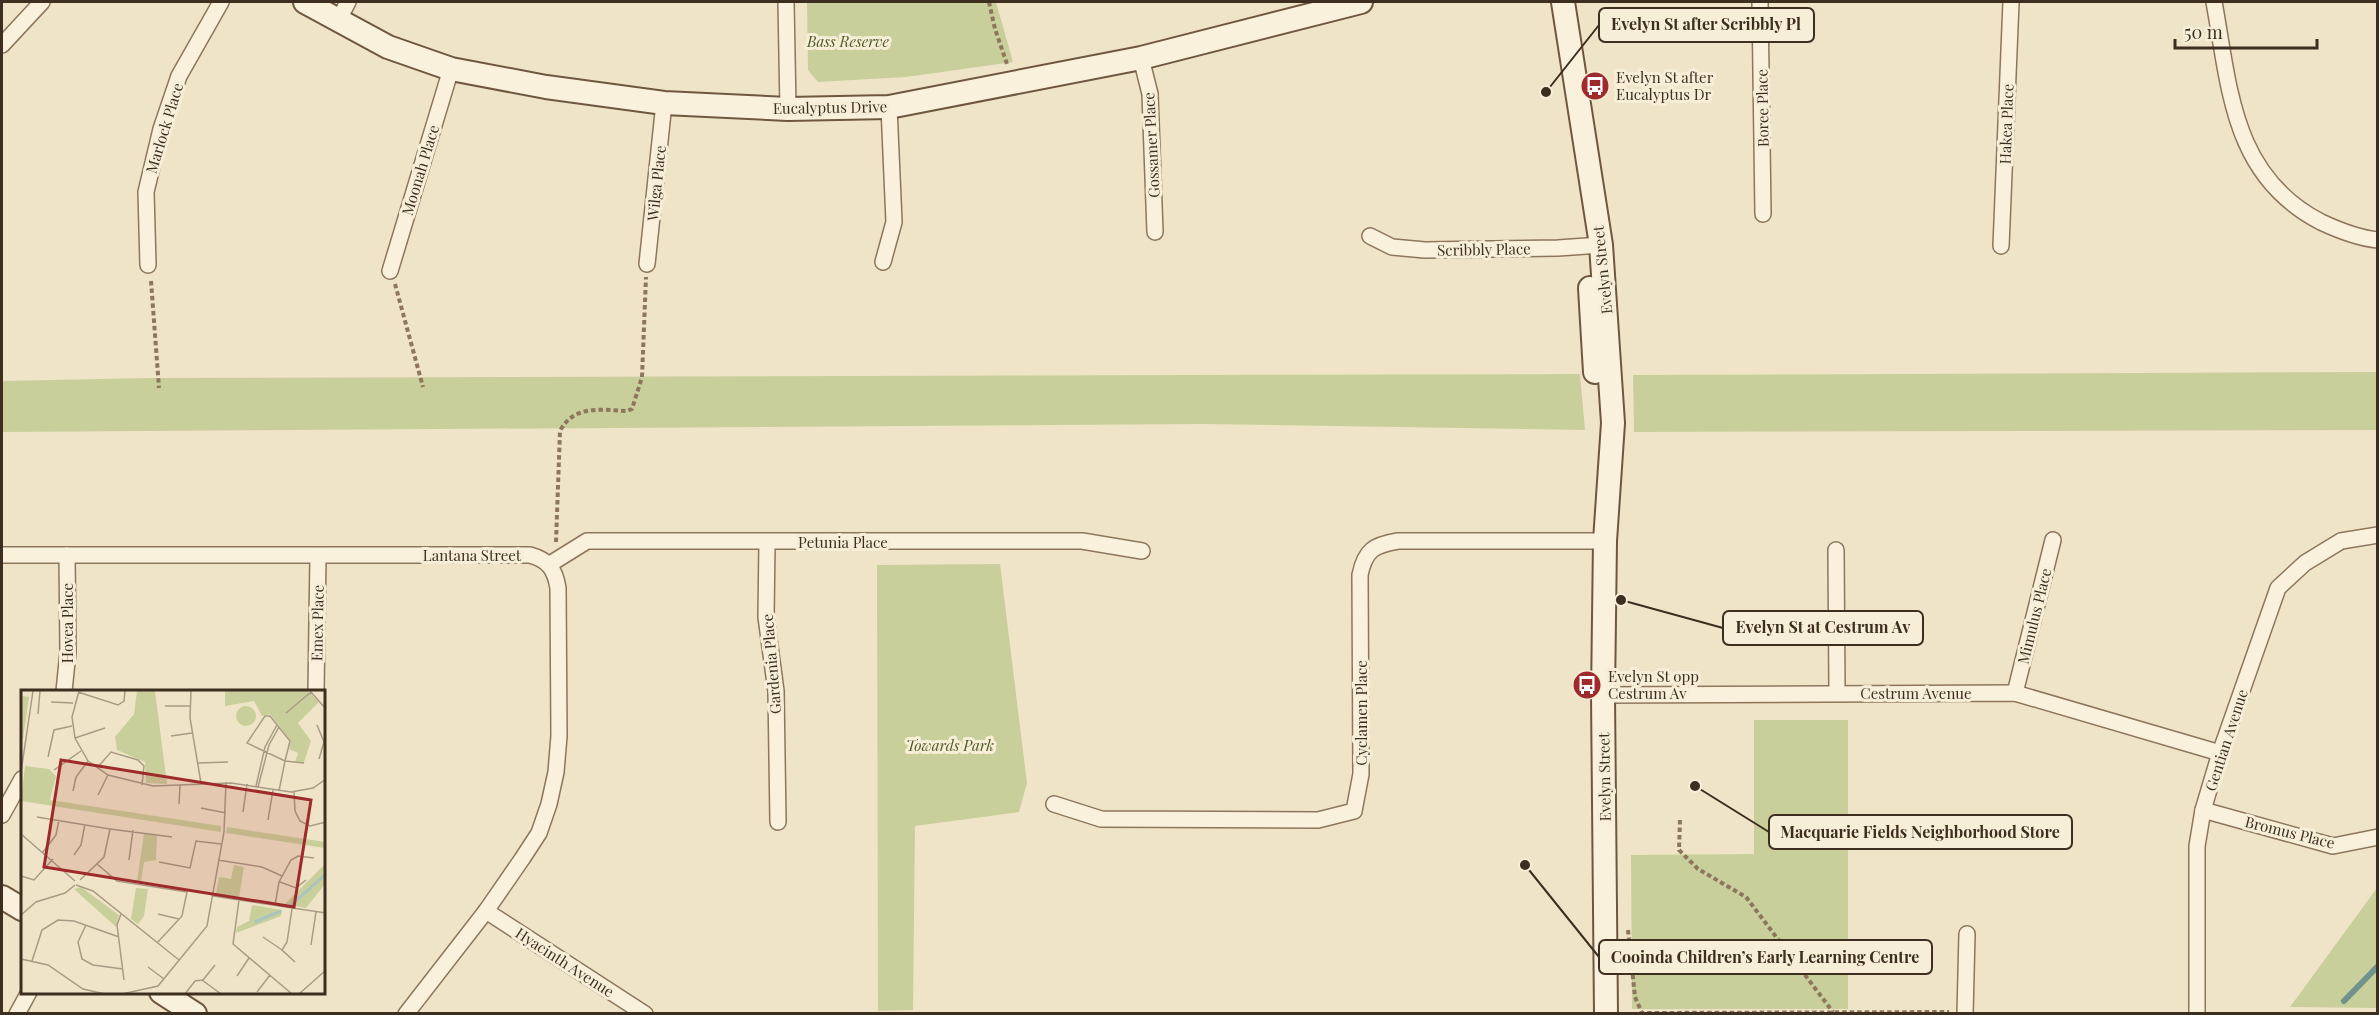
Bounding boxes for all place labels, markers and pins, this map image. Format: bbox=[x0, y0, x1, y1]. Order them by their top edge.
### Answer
callout: Evelyn St after Scribbly Pl bbox=[1599, 8, 1814, 42]
place label: Evelyn St after Eucalyptus Dr bbox=[1616, 67, 1714, 104]
bus stop icon: Evelyn St after Eucalyptus Dr bbox=[1579, 70, 1611, 102]
callout: Evelyn St at Cestrum Av bbox=[1723, 611, 1923, 645]
place label: Evelyn St opp Cestrum Av bbox=[1608, 666, 1699, 703]
bus stop icon: Evelyn St opp Cestrum Av bbox=[1571, 669, 1603, 701]
callout: Macquarie Fields Neighborhood Store bbox=[1769, 815, 2072, 849]
callout: Cooinda Children’s Early Learning Centre bbox=[1599, 940, 1932, 974]

